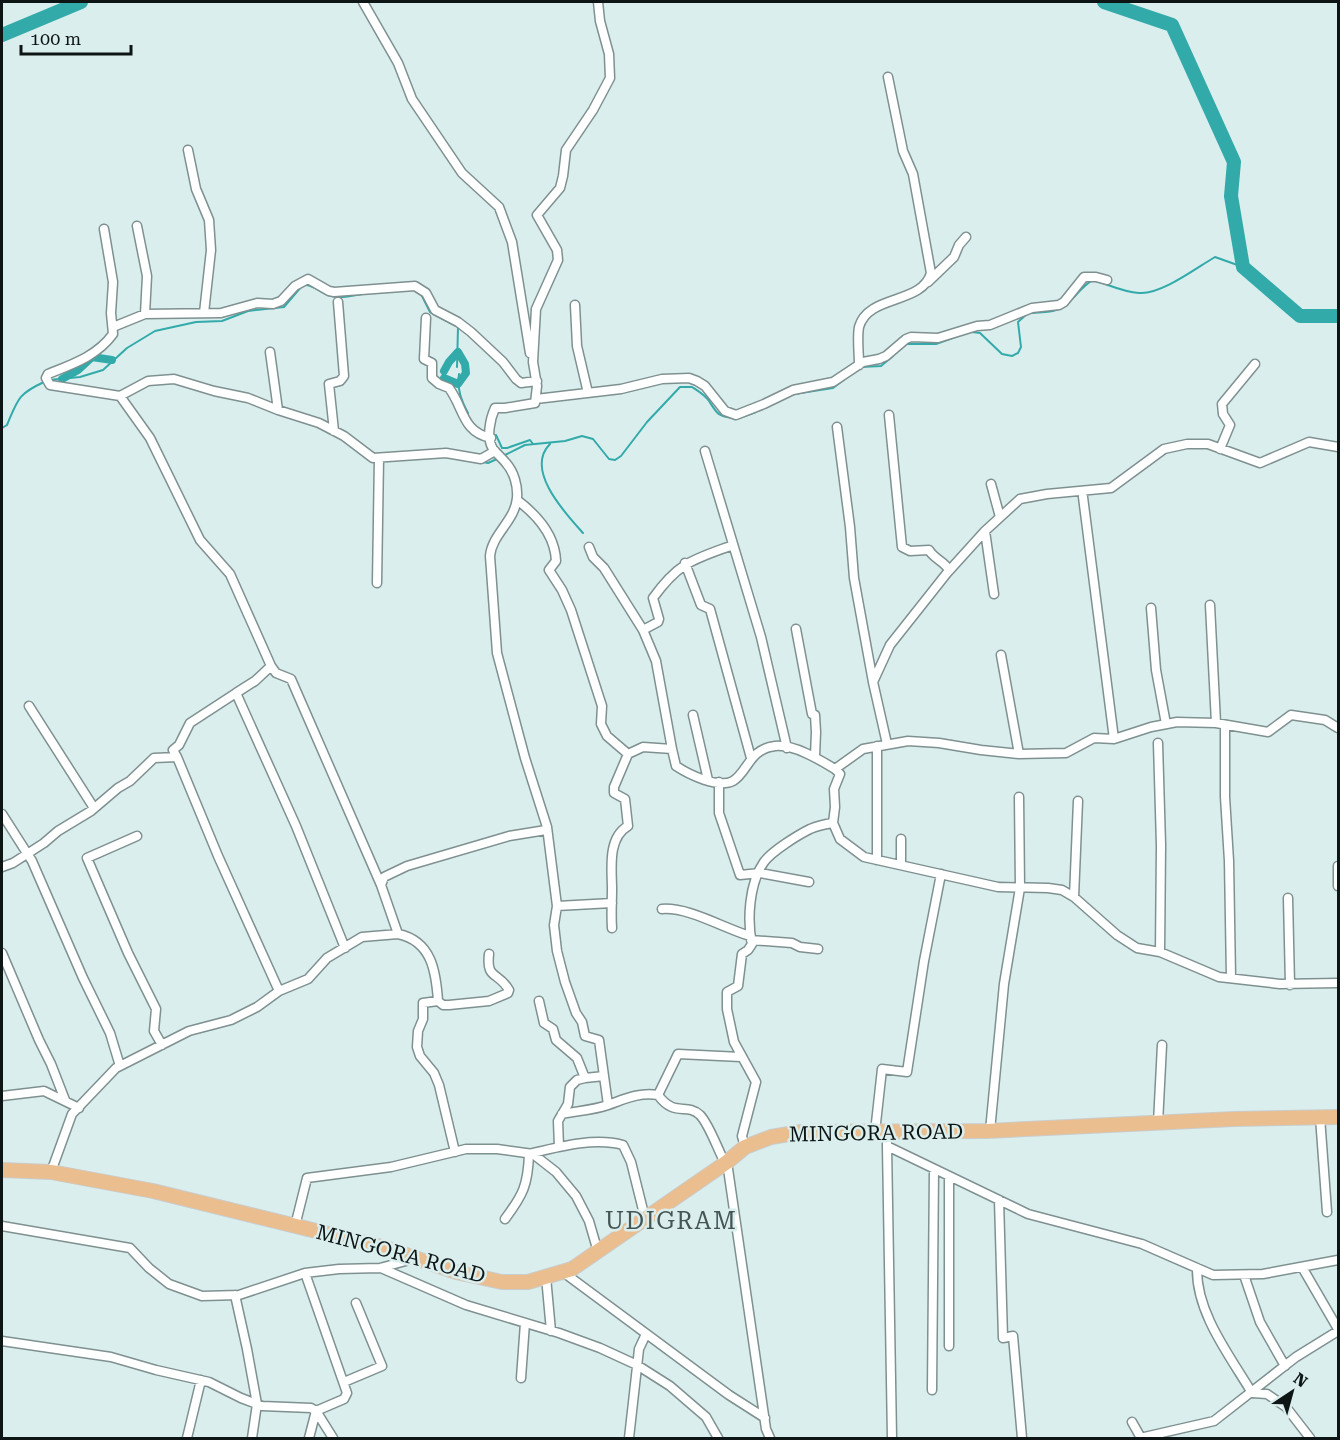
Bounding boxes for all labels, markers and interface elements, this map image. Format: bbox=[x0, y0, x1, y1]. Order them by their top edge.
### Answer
scale bar bbox=[21, 18, 130, 56]
text: 100 m bbox=[30, 28, 81, 49]
street label: MINGORA ROAD bbox=[789, 1119, 963, 1147]
district label: UDIGRAM bbox=[605, 1207, 737, 1235]
street label: MINGORA ROAD bbox=[314, 1220, 488, 1288]
north arrow bbox=[1262, 1362, 1322, 1422]
text: N bbox=[1290, 1369, 1311, 1392]

